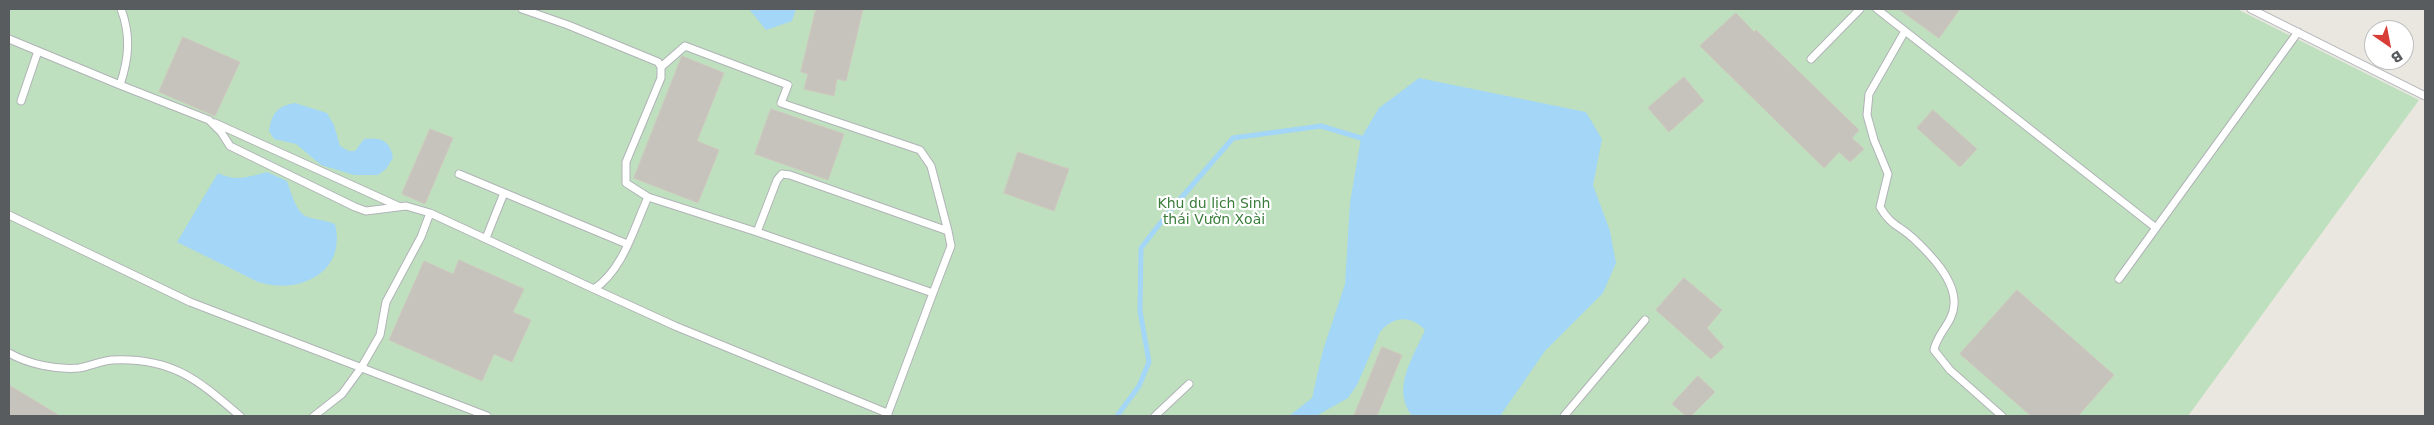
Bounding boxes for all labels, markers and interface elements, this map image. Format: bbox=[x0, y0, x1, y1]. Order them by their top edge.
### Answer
north arrow bbox=[2364, 20, 2414, 70]
text: B bbox=[2388, 47, 2405, 66]
park label: Khu du lịch Sinh thái Vườn Xoài bbox=[1158, 196, 1270, 228]

